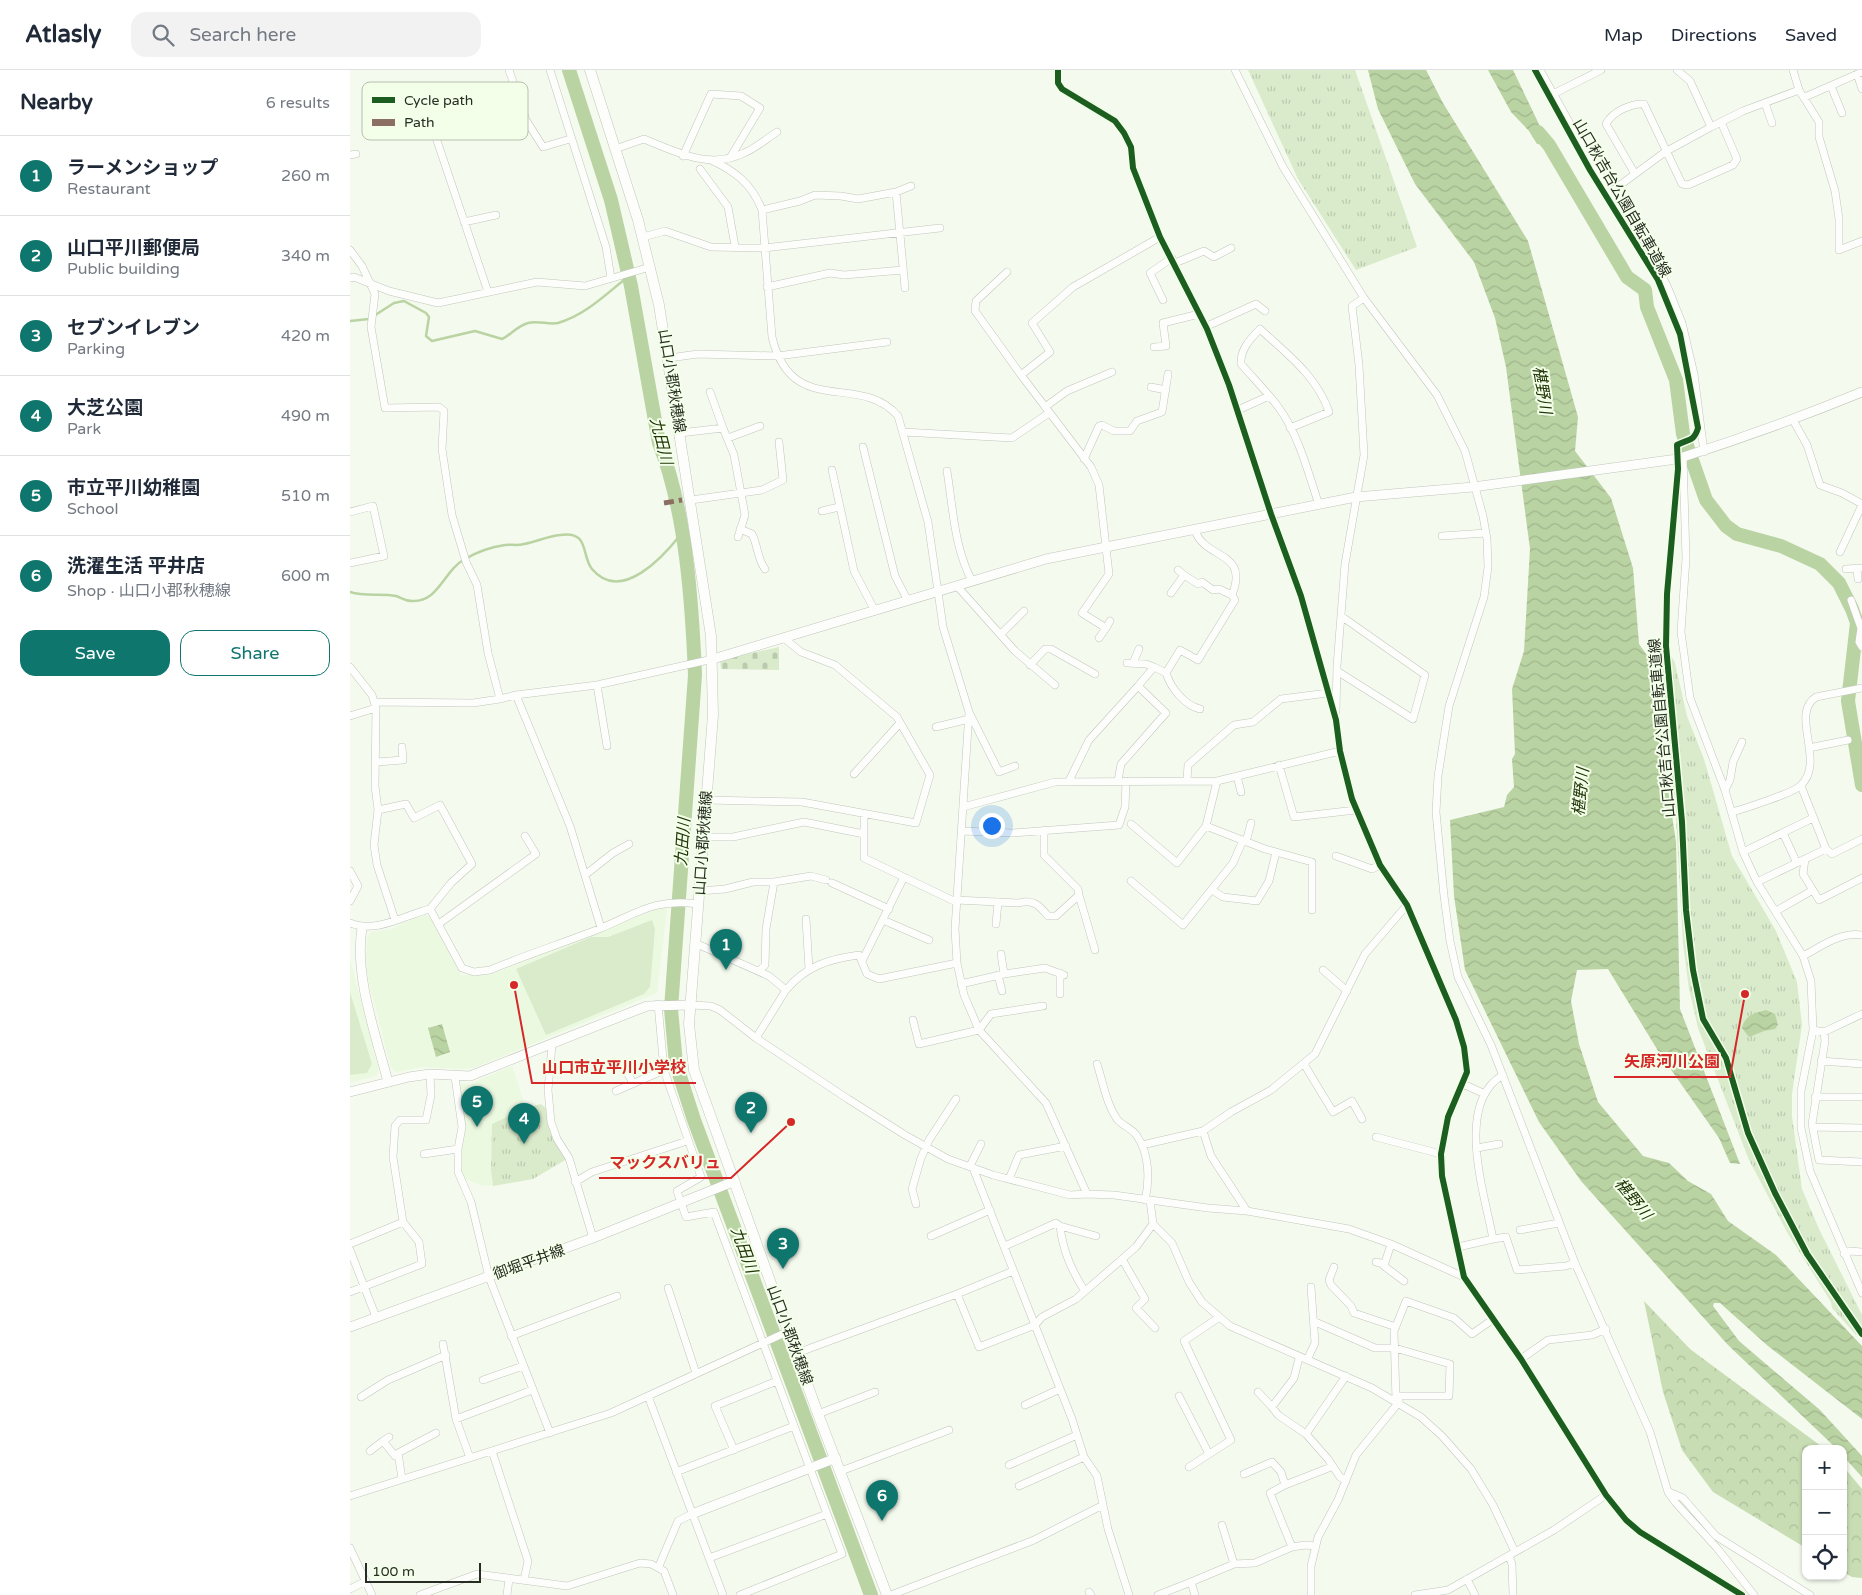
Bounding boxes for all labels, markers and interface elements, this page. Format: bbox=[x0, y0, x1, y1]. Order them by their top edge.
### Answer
search box bbox=[131, 12, 481, 57]
text: Atlasly bbox=[25, 20, 101, 49]
icon: search bbox=[149, 21, 177, 49]
text: Search here bbox=[189, 24, 296, 46]
text: Map bbox=[1604, 24, 1643, 46]
text: Directions bbox=[1671, 24, 1757, 46]
text: Saved bbox=[1785, 24, 1837, 46]
legend bbox=[362, 82, 528, 140]
text: Nearby bbox=[20, 90, 93, 115]
text: Cycle path bbox=[404, 92, 473, 109]
text: 6 results bbox=[266, 93, 330, 113]
text: Path bbox=[404, 114, 435, 131]
street label: 山口秋吉台公園自転車道線 bbox=[1569, 116, 1675, 280]
text: ラーメンショップ bbox=[67, 157, 218, 179]
text: 1 bbox=[31, 166, 41, 186]
text: 260 m bbox=[281, 166, 330, 186]
text: Restaurant bbox=[67, 179, 151, 199]
text: 山口平川郵便局 bbox=[67, 237, 200, 259]
text: 2 bbox=[31, 246, 41, 266]
text: 340 m bbox=[281, 246, 330, 266]
text: Public building bbox=[67, 259, 180, 279]
text: セブンイレブン bbox=[67, 317, 200, 339]
text: 3 bbox=[31, 326, 41, 346]
text: 420 m bbox=[281, 326, 330, 346]
street label: 山口小郡秋穂線 bbox=[655, 328, 689, 434]
text: Parking bbox=[67, 339, 125, 359]
water label: 椹野川 bbox=[1528, 365, 1556, 417]
text: 大芝公園 bbox=[67, 397, 143, 419]
text: 4 bbox=[31, 406, 41, 426]
text: 490 m bbox=[281, 406, 330, 426]
water label: 九田川 bbox=[645, 415, 677, 469]
text: Park bbox=[67, 419, 101, 439]
text: 市立平川幼稚園 bbox=[67, 477, 200, 499]
text: 5 bbox=[31, 486, 41, 506]
text: 510 m bbox=[281, 486, 330, 506]
text: School bbox=[67, 499, 119, 519]
text: 洗濯生活 平井店 bbox=[67, 555, 205, 577]
text: 6 bbox=[31, 566, 41, 586]
text: 600 m bbox=[281, 566, 330, 586]
text: Shop · 山口小郡秋穂線 bbox=[67, 581, 231, 601]
button: Save bbox=[20, 630, 170, 676]
button: Share bbox=[180, 630, 330, 676]
street label: 山口秋吉台公園自転車道線 bbox=[1645, 638, 1679, 818]
water label: 椹野川 bbox=[1569, 765, 1594, 817]
street label: 山口小郡秋穂線 bbox=[690, 790, 716, 896]
your location bbox=[979, 813, 1005, 839]
water label: 九田川 bbox=[671, 815, 695, 867]
pin: 1 bbox=[710, 929, 742, 970]
callout: 矢原河川公園 bbox=[1614, 1046, 1730, 1077]
callout: 山口市立平川小学校 bbox=[532, 1052, 696, 1083]
text: 矢原河川公園 bbox=[1624, 1052, 1720, 1072]
text: 山口市立平川小学校 bbox=[542, 1058, 686, 1078]
pin: 5 bbox=[461, 1086, 493, 1127]
pin: 2 bbox=[735, 1092, 767, 1133]
pin: 4 bbox=[508, 1103, 540, 1144]
callout: マックスバリュ bbox=[599, 1147, 731, 1178]
text: マックスバリュ bbox=[609, 1153, 721, 1173]
water label: 椹野川 bbox=[1610, 1174, 1657, 1225]
water label: 九田川 bbox=[726, 1224, 762, 1278]
pin: 3 bbox=[767, 1228, 799, 1269]
street label: 御堀平井線 bbox=[491, 1241, 567, 1283]
street label: 山口小郡秋穂線 bbox=[764, 1283, 816, 1387]
map controls bbox=[1802, 1445, 1847, 1580]
button: + bbox=[1802, 1445, 1847, 1490]
pin: 6 bbox=[866, 1480, 898, 1521]
button: − bbox=[1802, 1490, 1847, 1535]
button: locate bbox=[1802, 1535, 1847, 1580]
scale bar bbox=[365, 1560, 481, 1583]
text: 100 m bbox=[372, 1563, 415, 1580]

